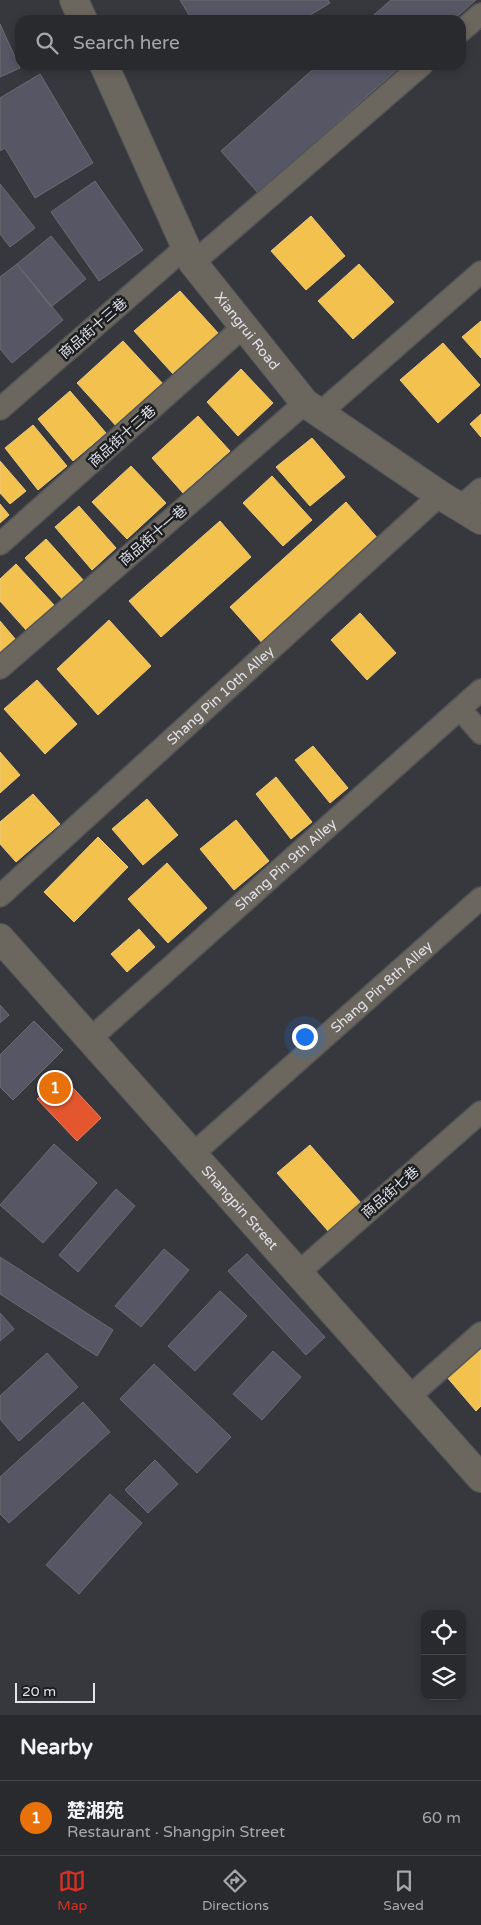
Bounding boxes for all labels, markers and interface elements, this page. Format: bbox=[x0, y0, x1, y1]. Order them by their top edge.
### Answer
search box bbox=[15, 15, 466, 70]
icon: search bbox=[33, 29, 61, 57]
text: Search here bbox=[73, 32, 180, 54]
street label: Xiangrui Road bbox=[211, 289, 283, 373]
street label: 商品街十三巷 bbox=[56, 294, 131, 362]
street label: 商品街十二巷 bbox=[85, 402, 159, 471]
street label: 商品街十一巷 bbox=[116, 501, 191, 569]
street label: Shang Pin 10th Alley bbox=[164, 642, 278, 749]
street label: Shang Pin 9th Alley bbox=[232, 815, 340, 915]
street label: Shang Pin 8th Alley bbox=[327, 937, 436, 1036]
your location bbox=[292, 1024, 318, 1050]
pin: 1 bbox=[39, 1069, 71, 1107]
street label: Shangpin Street bbox=[198, 1162, 282, 1254]
street label: 商品街七巷 bbox=[358, 1163, 422, 1222]
map controls bbox=[421, 1610, 466, 1700]
button: locate bbox=[421, 1610, 466, 1655]
button: layers bbox=[421, 1655, 466, 1700]
scale bar bbox=[15, 1680, 95, 1703]
text: 20 m bbox=[22, 1683, 56, 1700]
text: Nearby bbox=[20, 1735, 93, 1760]
text: 楚湘苑 bbox=[67, 1800, 124, 1822]
text: 1 bbox=[31, 1808, 41, 1828]
text: 60 m bbox=[422, 1808, 461, 1828]
text: Restaurant · Shangpin Street bbox=[67, 1822, 285, 1842]
tab: Map bbox=[57, 1867, 87, 1914]
tab: Directions bbox=[202, 1867, 269, 1914]
tab: Saved bbox=[383, 1867, 424, 1914]

